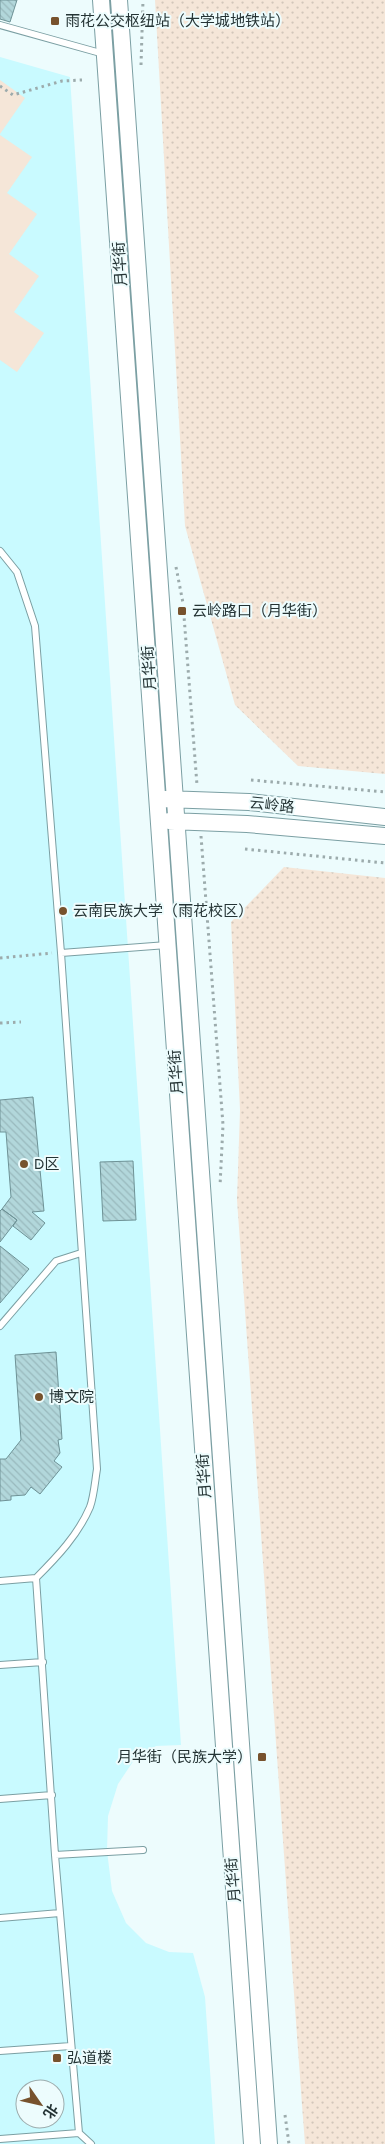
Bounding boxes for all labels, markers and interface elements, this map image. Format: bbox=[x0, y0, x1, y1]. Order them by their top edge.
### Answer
place label: 雨花公交枢纽站（大学城地铁站） bbox=[65, 10, 290, 32]
marker: 雨花公交枢纽站（大学城地铁站） bbox=[49, 15, 61, 27]
street label: 月华街 bbox=[107, 241, 133, 287]
place label: 云岭路口（月华街） bbox=[192, 600, 327, 622]
marker: 云岭路口（月华街） bbox=[176, 605, 188, 617]
street label: 月华街 bbox=[136, 645, 162, 691]
street label: 云岭路 bbox=[248, 792, 296, 818]
place label: 云南民族大学（雨花校区） bbox=[73, 900, 253, 922]
marker: 云南民族大学（雨花校区） bbox=[57, 905, 69, 917]
street label: 月华街 bbox=[163, 1049, 189, 1095]
place label: D区 bbox=[34, 1153, 59, 1175]
marker: D区 bbox=[18, 1158, 30, 1170]
place label: 博文院 bbox=[49, 1386, 94, 1408]
marker: 博文院 bbox=[33, 1391, 45, 1403]
street label: 月华街 bbox=[191, 1453, 217, 1499]
place label: 月华街（民族大学） bbox=[117, 1746, 252, 1768]
marker: 月华街（民族大学） bbox=[256, 1751, 268, 1763]
street label: 月华街 bbox=[220, 1857, 246, 1903]
place label: 弘道楼 bbox=[67, 2047, 112, 2069]
marker: 弘道楼 bbox=[51, 2052, 63, 2064]
north arrow bbox=[15, 2079, 65, 2129]
text: 北 bbox=[39, 2100, 63, 2123]

